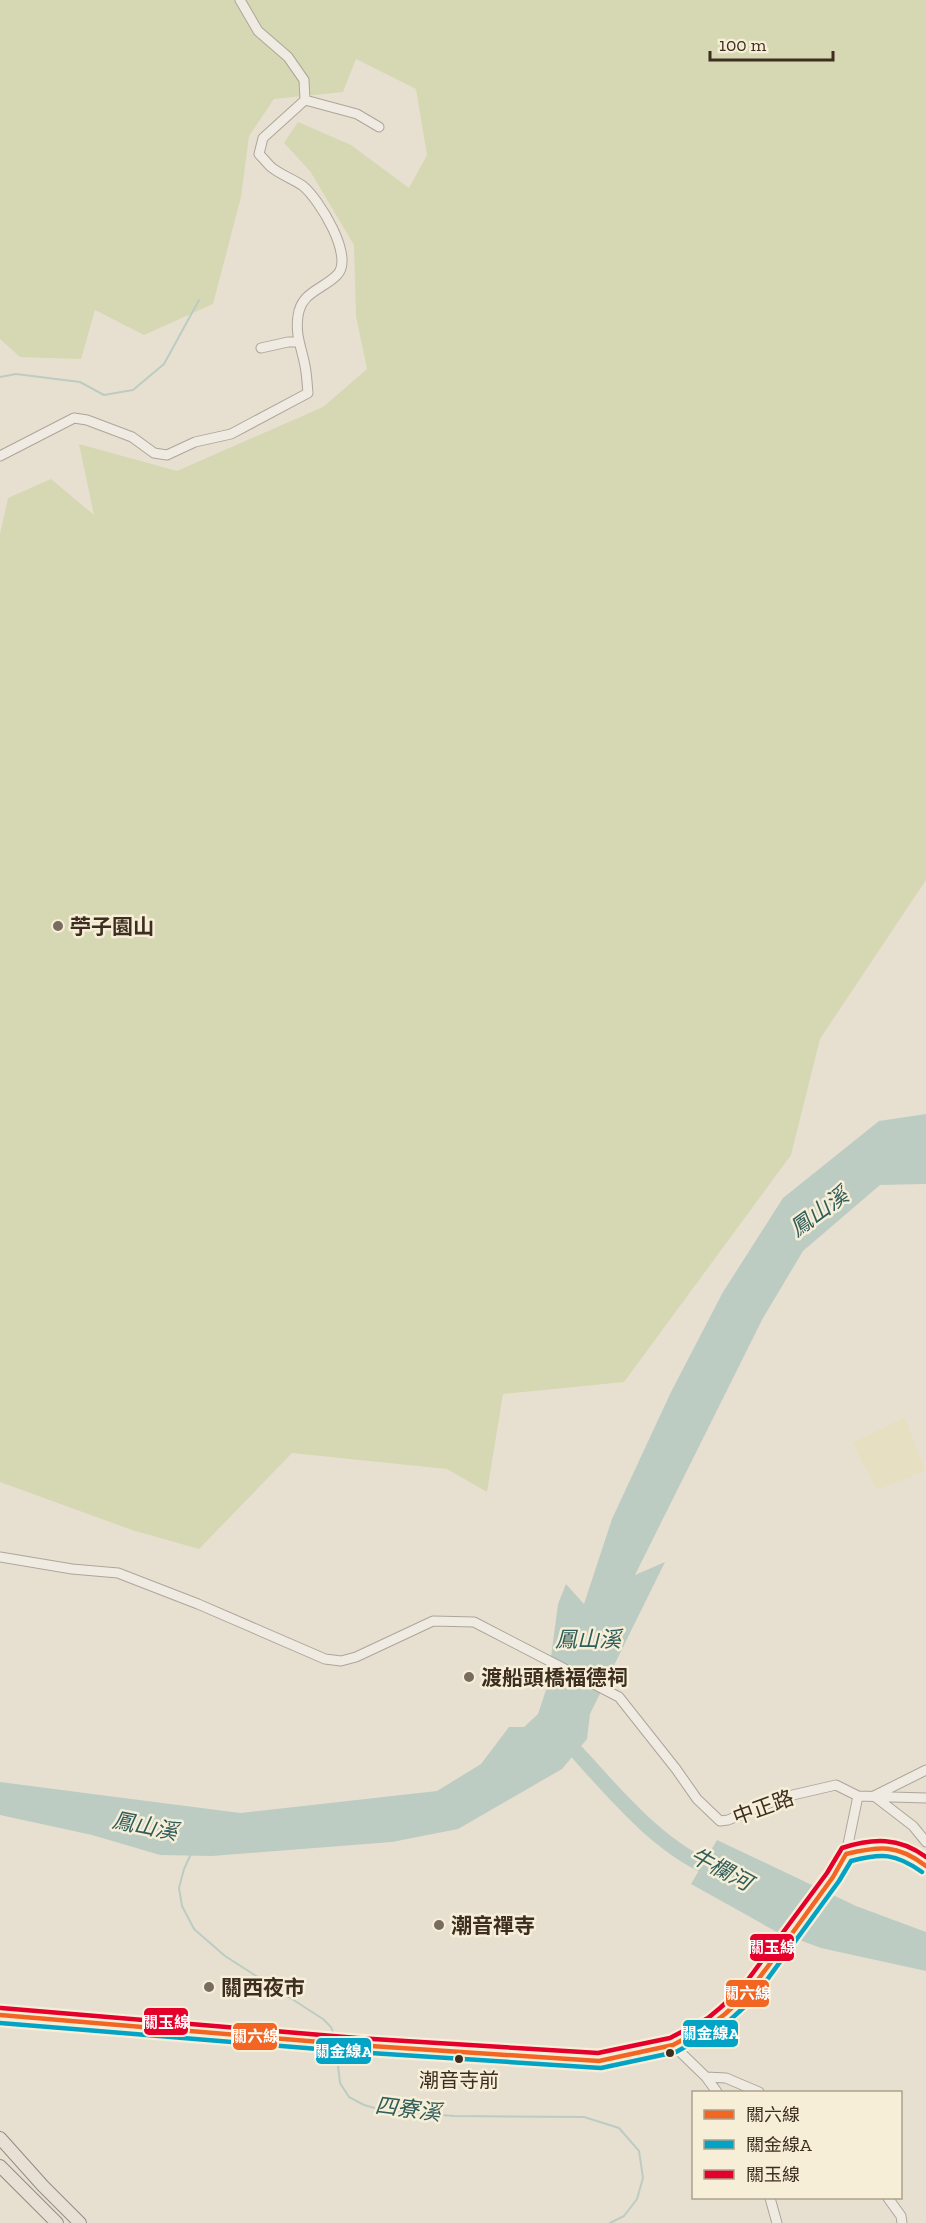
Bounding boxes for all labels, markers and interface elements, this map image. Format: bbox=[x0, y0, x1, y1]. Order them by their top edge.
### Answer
scale bar bbox=[710, 24, 833, 62]
text: 100 m bbox=[719, 34, 767, 56]
place label: 苧子園山 bbox=[70, 914, 154, 939]
marker: 苧子園山 bbox=[51, 919, 65, 933]
water label: 鳳山溪 bbox=[784, 1180, 856, 1242]
water label: 鳳山溪 bbox=[555, 1626, 624, 1653]
place label: 渡船頭橋福德祠 bbox=[481, 1665, 628, 1690]
marker: 渡船頭橋福德祠 bbox=[462, 1670, 476, 1684]
street label: 中正路 bbox=[729, 1784, 797, 1830]
water label: 鳳山溪 bbox=[110, 1806, 183, 1846]
water label: 牛欄河 bbox=[686, 1842, 760, 1898]
place label: 潮音禪寺 bbox=[451, 1913, 535, 1938]
marker: 潮音禪寺 bbox=[432, 1918, 446, 1932]
line badge: 關玉線 bbox=[749, 1933, 795, 1962]
text: 關玉線 bbox=[748, 1938, 796, 1957]
place label: 關西夜市 bbox=[221, 1975, 305, 2000]
line badge: 關六線 bbox=[725, 1979, 770, 2008]
marker: 關西夜市 bbox=[202, 1980, 216, 1994]
text: 關六線 bbox=[723, 1984, 771, 2003]
line badge: 關玉線 bbox=[143, 2007, 189, 2036]
text: 關玉線 bbox=[142, 2013, 190, 2032]
line badge: 關金線A bbox=[682, 2019, 739, 2048]
line badge: 關六線 bbox=[232, 2022, 278, 2051]
text: 關金線A bbox=[681, 2024, 740, 2043]
text: 關六線 bbox=[231, 2027, 279, 2046]
line badge: 關金線A bbox=[315, 2037, 372, 2065]
text: 關金線A bbox=[314, 2042, 373, 2061]
unlabelled marker bbox=[664, 2047, 676, 2059]
marker: 潮音寺前 bbox=[453, 2053, 465, 2065]
place label: 潮音寺前 bbox=[419, 2068, 499, 2092]
legend bbox=[692, 2091, 902, 2199]
water label: 四寮溪 bbox=[374, 2092, 445, 2127]
text: 關六線 bbox=[746, 2104, 800, 2126]
text: 關金線A bbox=[746, 2134, 812, 2156]
text: 關玉線 bbox=[746, 2164, 800, 2186]

